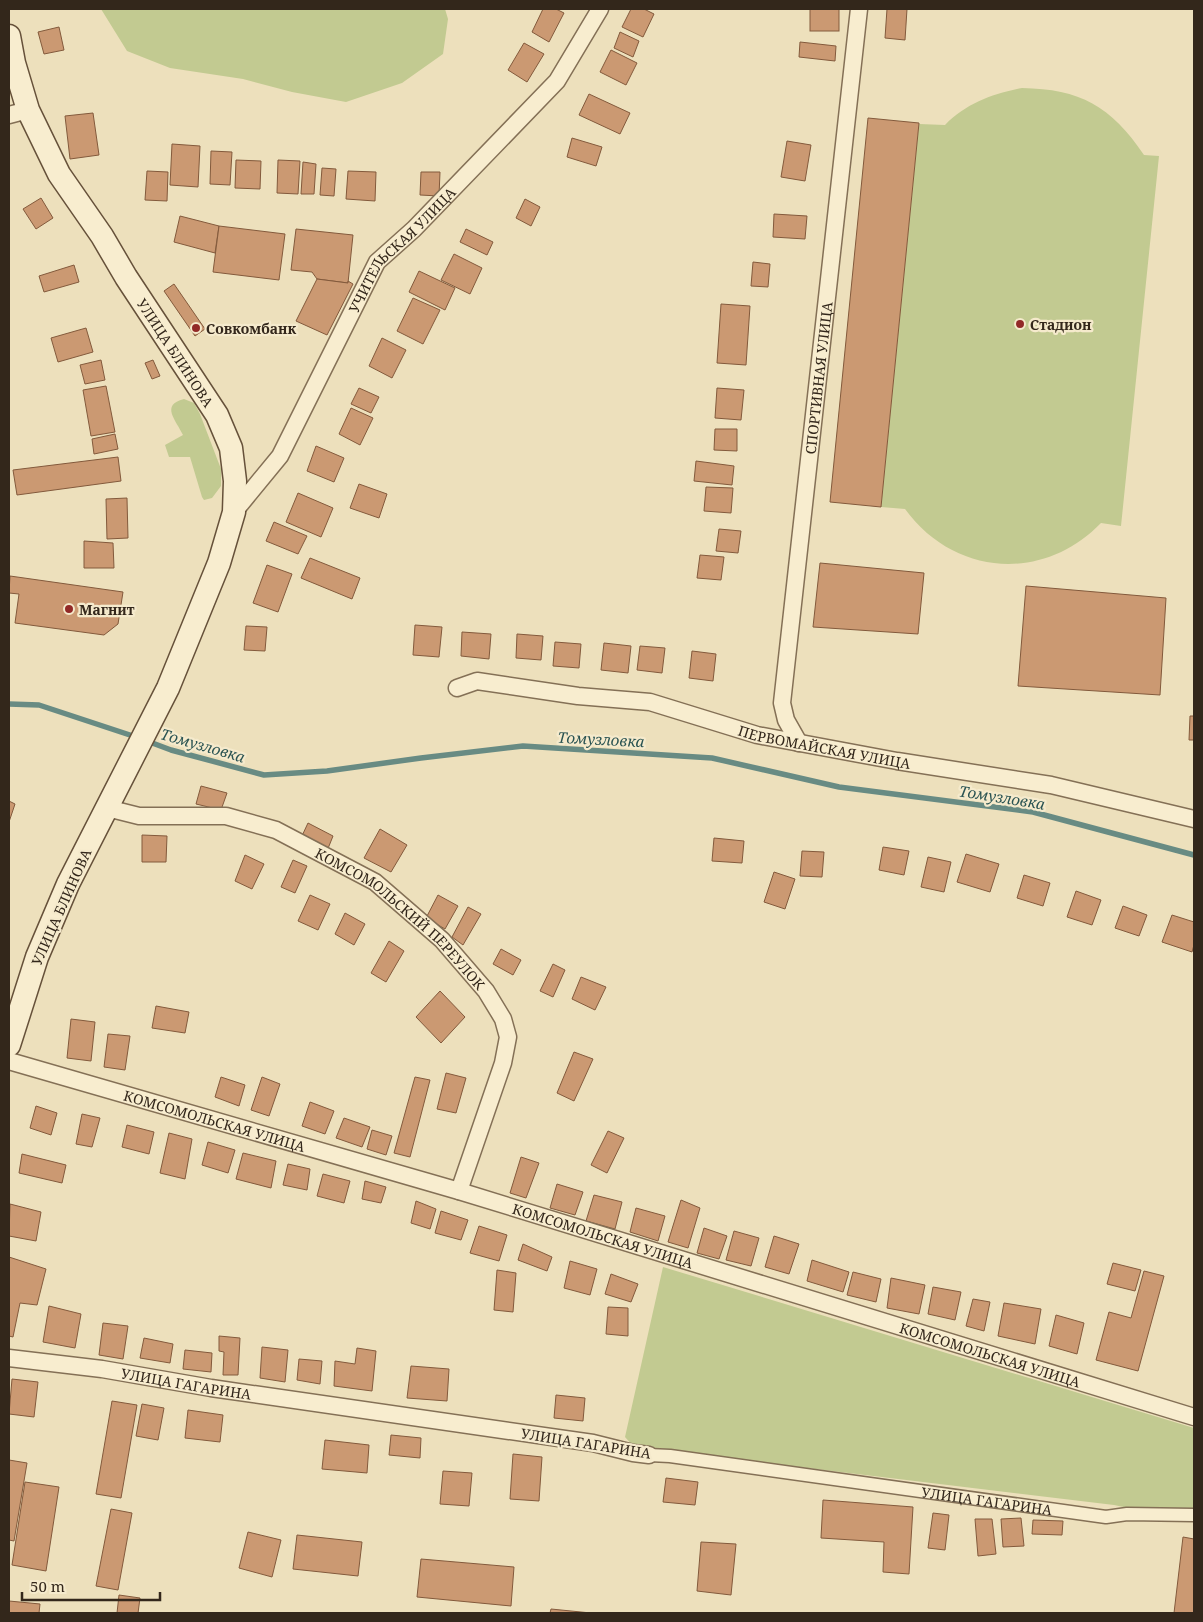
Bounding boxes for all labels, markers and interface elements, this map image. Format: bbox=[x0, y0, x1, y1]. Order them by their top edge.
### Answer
street label: УЧИТЕЛЬСКАЯ УЛИЦА bbox=[344, 183, 459, 316]
street label: УЛИЦА БЛИНОВА bbox=[133, 295, 219, 411]
street label: СПОРТИВНАЯ УЛИЦА bbox=[800, 301, 836, 455]
place label: Стадион bbox=[1030, 315, 1092, 334]
marker: Стадион bbox=[1014, 318, 1026, 330]
place label: Совкомбанк bbox=[206, 319, 296, 338]
marker: Совкомбанк bbox=[190, 322, 202, 334]
place label: Магнит bbox=[79, 600, 135, 619]
marker: Магнит bbox=[63, 603, 75, 615]
street label: ПЕРВОМАЙСКАЯ УЛИЦА bbox=[736, 720, 912, 773]
water label: Томузловка bbox=[158, 723, 248, 767]
water label: Томузловка bbox=[557, 727, 645, 751]
water label: Томузловка bbox=[958, 780, 1047, 814]
street label: КОМСОМОЛЬСКИЙ ПЕРЕУЛОК bbox=[312, 843, 490, 993]
street label: УЛИЦА БЛИНОВА bbox=[27, 845, 95, 968]
street label: КОМСОМОЛЬСКАЯ УЛИЦА bbox=[122, 1085, 308, 1156]
street label: КОМСОМОЛЬСКАЯ УЛИЦА bbox=[510, 1199, 696, 1272]
street label: КОМСОМОЛЬСКАЯ УЛИЦА bbox=[897, 1318, 1083, 1391]
street label: УЛИЦА ГАГАРИНА bbox=[120, 1363, 253, 1403]
street label: УЛИЦА ГАГАРИНА bbox=[520, 1423, 653, 1463]
street label: УЛИЦА ГАГАРИНА bbox=[920, 1482, 1054, 1519]
scale bar bbox=[22, 1570, 160, 1602]
text: 50 m bbox=[30, 1576, 65, 1596]

